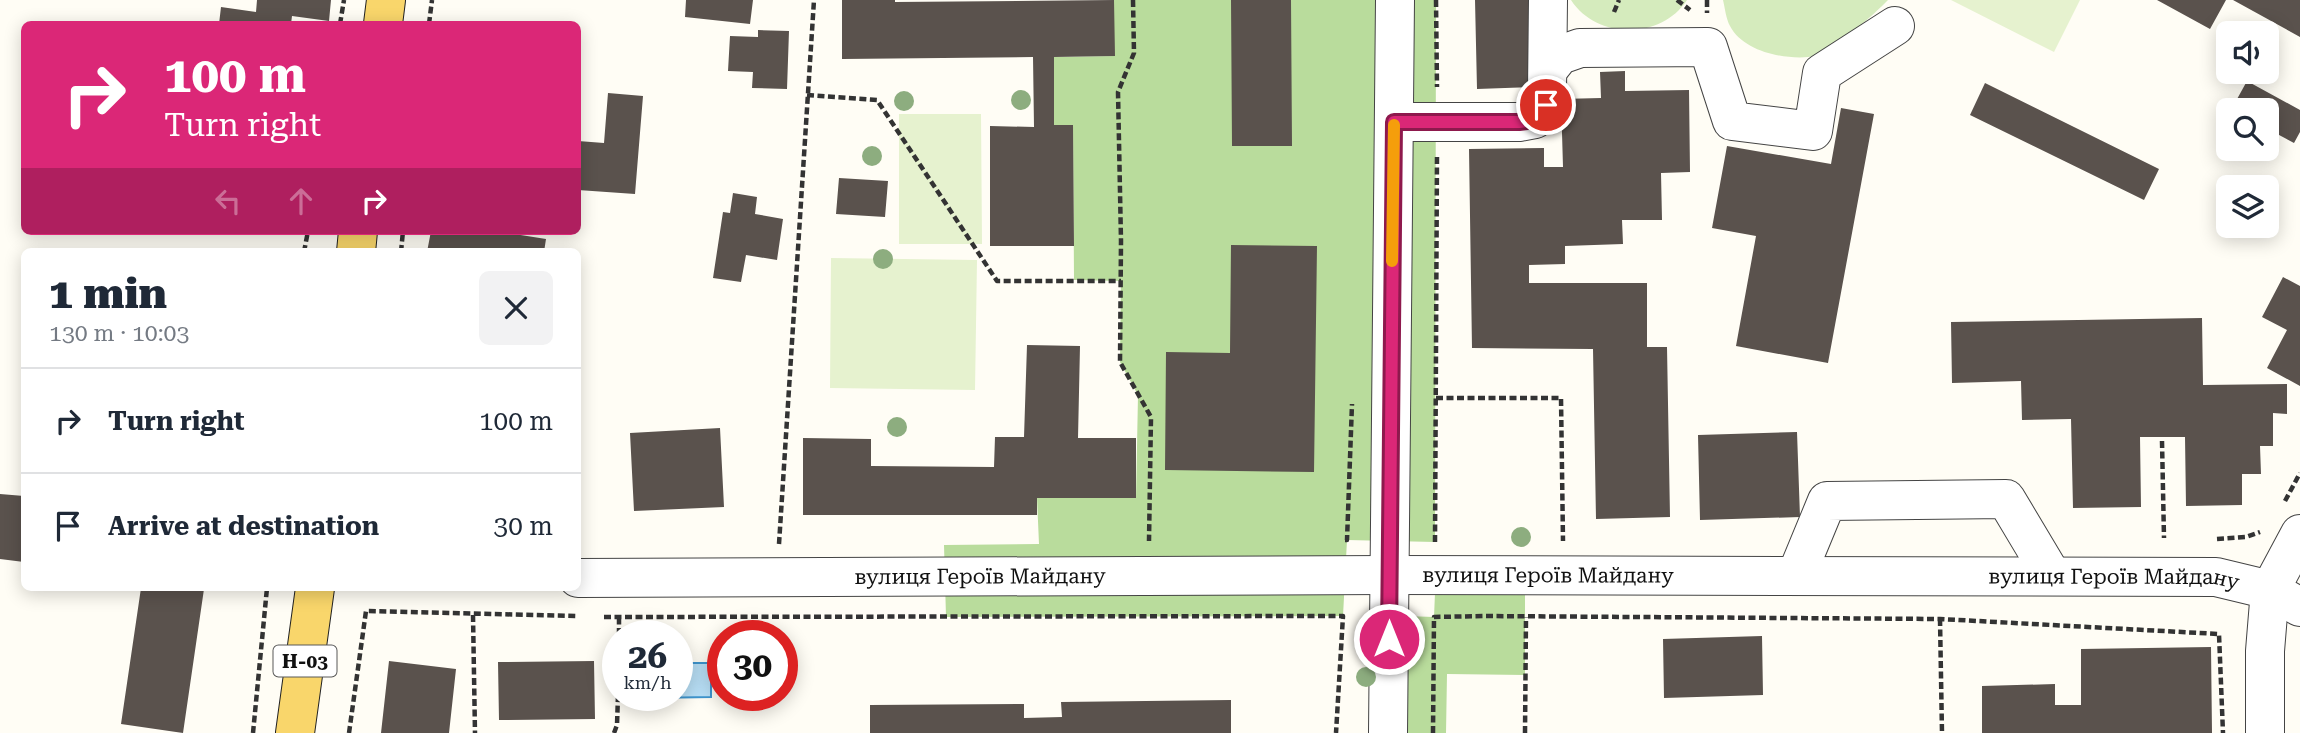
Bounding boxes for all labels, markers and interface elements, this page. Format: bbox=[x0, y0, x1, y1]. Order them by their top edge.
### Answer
map controls bbox=[2216, 21, 2279, 238]
button: sound bbox=[2216, 21, 2279, 84]
text: 100 m bbox=[164, 47, 306, 104]
icon: right bbox=[49, 49, 140, 140]
pin bbox=[1516, 75, 1576, 135]
icon: arrive bbox=[1527, 86, 1565, 124]
button: search bbox=[2216, 98, 2279, 161]
text: Turn right bbox=[164, 106, 321, 144]
button: layers bbox=[2216, 175, 2279, 238]
icon: left bbox=[209, 182, 247, 220]
icon: ahead bbox=[282, 182, 320, 220]
icon: right bbox=[355, 182, 393, 220]
text: 1 min bbox=[49, 269, 167, 318]
button: close bbox=[479, 271, 553, 345]
text: 130 m · 10:03 bbox=[49, 320, 189, 347]
icon: right bbox=[49, 402, 87, 440]
text: Turn right bbox=[108, 406, 244, 436]
text: 100 m bbox=[479, 406, 553, 436]
icon: arrive bbox=[49, 507, 87, 545]
text: Arrive at destination bbox=[108, 511, 379, 541]
text: 30 m bbox=[494, 511, 553, 541]
street label: вулиця Героїв Майдану bbox=[1422, 563, 1674, 588]
street label: вулиця Героїв Майдану bbox=[854, 564, 1106, 589]
street label: вулиця Героїв Майдану bbox=[1988, 564, 2242, 594]
position arrow bbox=[1352, 602, 1426, 676]
speed limit sign: 30 bbox=[707, 620, 798, 711]
text: 26 bbox=[628, 636, 667, 677]
road number: Н-03 bbox=[274, 646, 336, 676]
text: km/h bbox=[623, 672, 672, 693]

